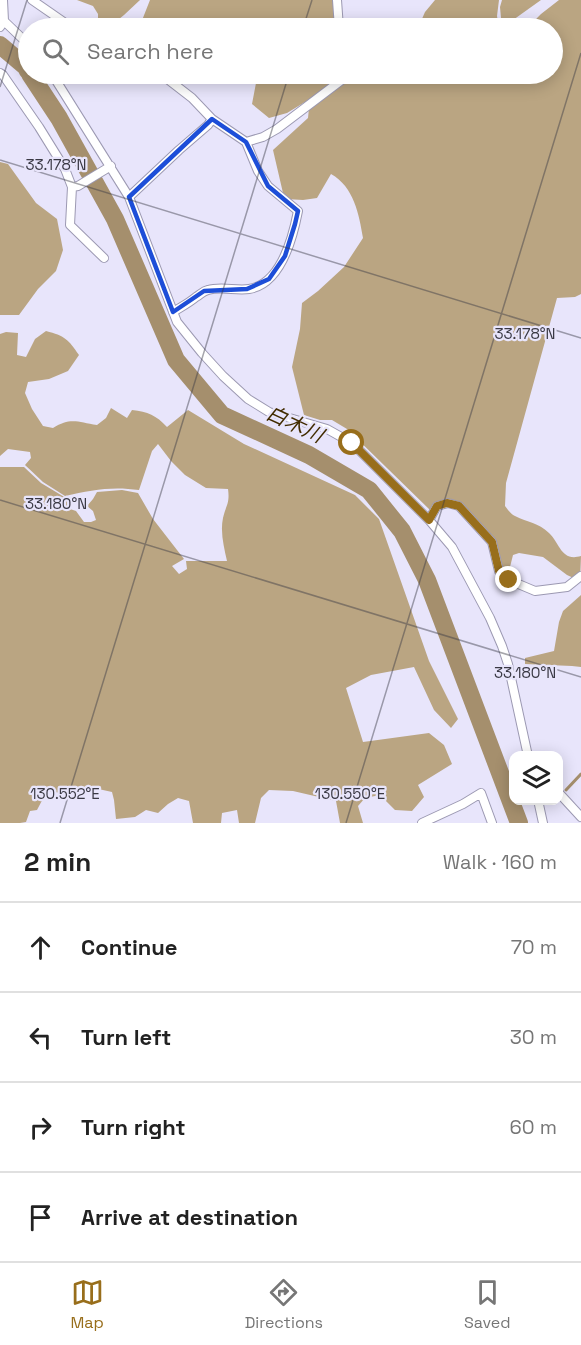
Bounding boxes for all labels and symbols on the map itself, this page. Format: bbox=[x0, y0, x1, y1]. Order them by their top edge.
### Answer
text: 33.178°N bbox=[25, 155, 87, 174]
text: 33.178°N bbox=[494, 324, 556, 343]
water label: 白木川 bbox=[262, 400, 329, 449]
route start bbox=[338, 429, 364, 455]
text: 33.180°N bbox=[25, 494, 87, 513]
route end bbox=[495, 566, 521, 592]
text: 33.180°N bbox=[494, 663, 556, 682]
text: 130.552°E bbox=[30, 784, 100, 803]
text: 130.550°E bbox=[315, 784, 385, 803]

